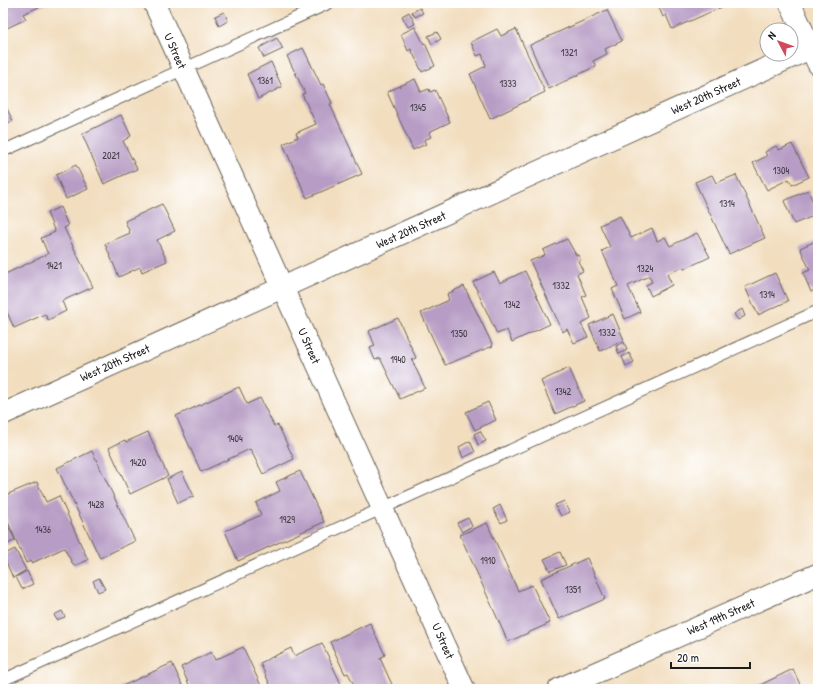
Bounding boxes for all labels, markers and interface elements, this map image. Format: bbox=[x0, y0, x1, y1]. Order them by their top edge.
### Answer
north arrow bbox=[759, 22, 799, 62]
text: N bbox=[764, 29, 779, 42]
street label: U Street bbox=[160, 30, 191, 72]
house number: 1321 bbox=[561, 46, 578, 59]
street label: West 20th Street bbox=[668, 72, 744, 118]
house number: 1361 bbox=[257, 74, 273, 87]
house number: 1333 bbox=[499, 77, 517, 90]
house number: 1345 bbox=[410, 101, 427, 114]
house number: 2021 bbox=[102, 149, 120, 162]
house number: 1304 bbox=[773, 164, 789, 177]
house number: 1314 bbox=[719, 197, 735, 210]
street label: West 20th Street bbox=[373, 206, 449, 252]
house number: 1421 bbox=[46, 259, 62, 272]
house number: 1324 bbox=[637, 262, 654, 275]
house number: 1332 bbox=[552, 279, 570, 292]
house number: 1314 bbox=[759, 288, 775, 301]
house number: 1342 bbox=[504, 298, 521, 311]
street label: U Street bbox=[294, 325, 325, 367]
house number: 1332 bbox=[598, 326, 616, 339]
house number: 1350 bbox=[451, 327, 468, 340]
street label: West 20th Street bbox=[77, 339, 153, 385]
house number: 1940 bbox=[390, 353, 406, 366]
house number: 1342 bbox=[555, 385, 572, 398]
house number: 1404 bbox=[227, 432, 243, 445]
house number: 1420 bbox=[130, 456, 147, 469]
house number: 1428 bbox=[88, 498, 104, 511]
house number: 1929 bbox=[279, 513, 295, 526]
house number: 1436 bbox=[35, 523, 51, 536]
house number: 1910 bbox=[480, 554, 496, 567]
house number: 1351 bbox=[565, 583, 581, 596]
street label: West 19th Street bbox=[684, 594, 758, 639]
street label: U Street bbox=[428, 620, 459, 662]
scale bar bbox=[671, 644, 750, 670]
text: 20 m bbox=[677, 649, 699, 666]

